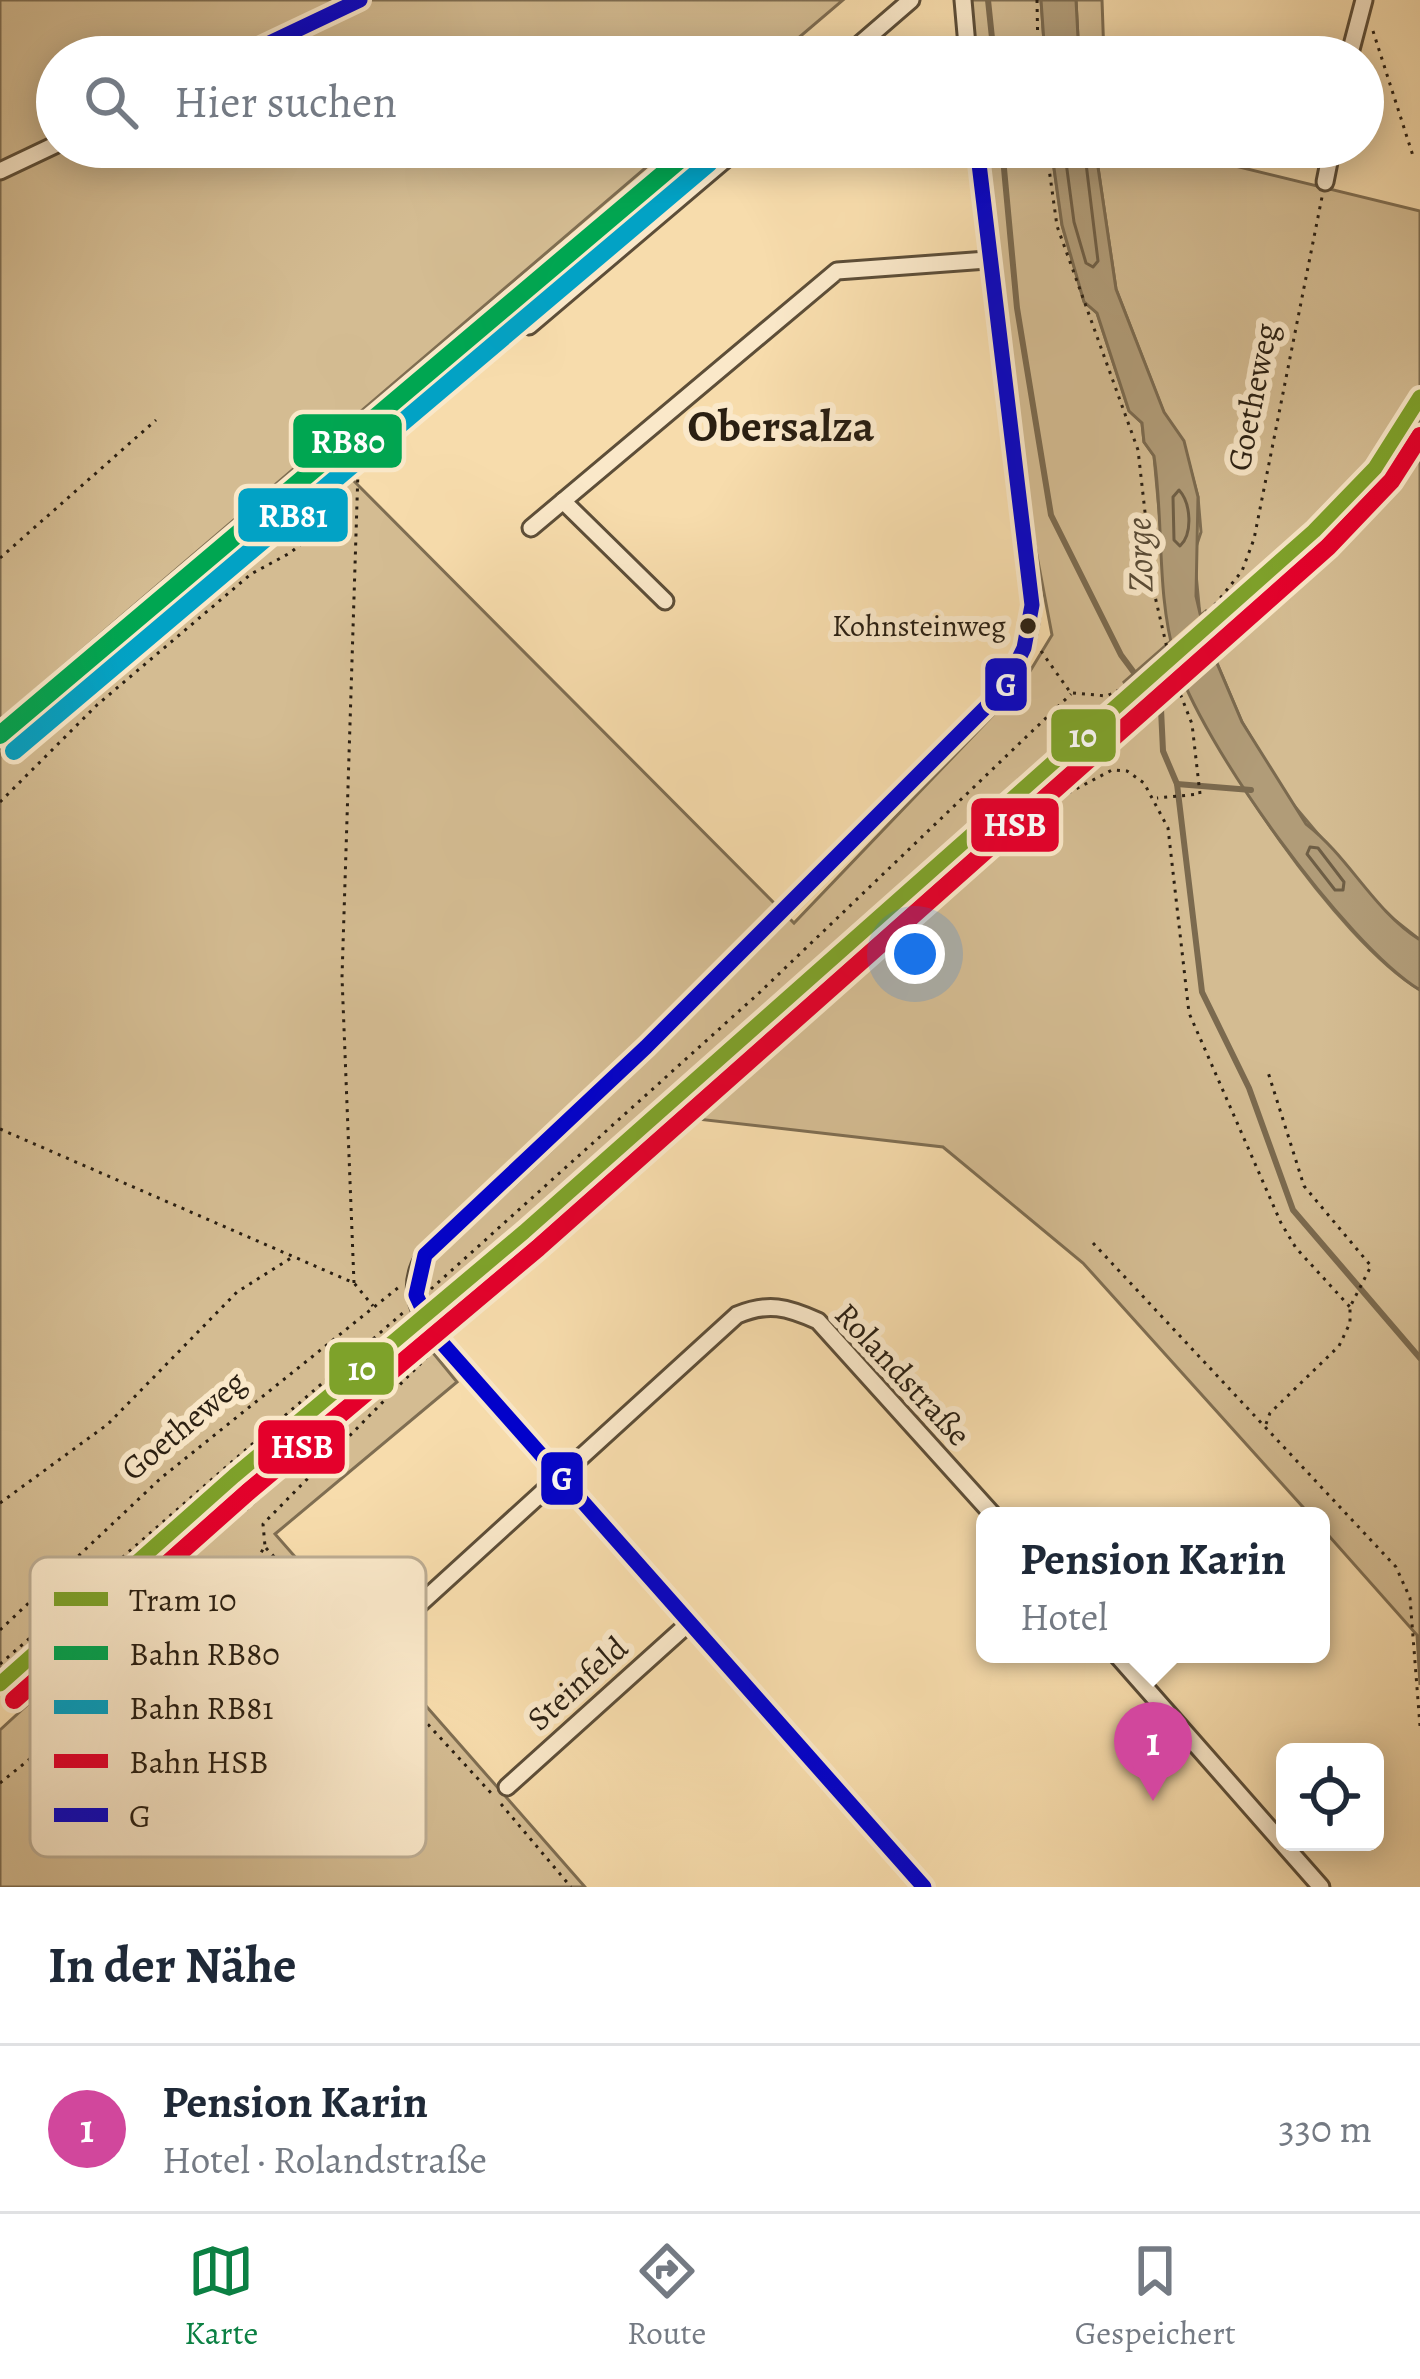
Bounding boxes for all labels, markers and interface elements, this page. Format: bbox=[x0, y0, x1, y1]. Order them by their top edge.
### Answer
search box bbox=[36, 36, 1384, 168]
icon: search bbox=[78, 69, 144, 135]
text: Hier suchen bbox=[174, 71, 397, 133]
street label: Goetheweg bbox=[1216, 319, 1288, 475]
district label: Obersalza bbox=[687, 395, 875, 457]
line badge: RB80 bbox=[291, 412, 404, 470]
text: RB80 bbox=[311, 419, 385, 464]
line badge: RB81 bbox=[236, 486, 350, 544]
text: RB81 bbox=[258, 493, 328, 538]
water label: Zorge bbox=[1113, 517, 1165, 593]
place label: Kohnsteinweg bbox=[832, 606, 1006, 646]
marker: Kohnsteinweg bbox=[1017, 615, 1039, 637]
line badge: G bbox=[983, 656, 1029, 713]
text: G bbox=[995, 662, 1017, 707]
line badge: 10 bbox=[1049, 707, 1118, 764]
text: 10 bbox=[1069, 713, 1097, 758]
line badge: HSB bbox=[969, 796, 1061, 854]
text: HSB bbox=[983, 802, 1047, 847]
your location bbox=[885, 924, 945, 984]
street label: Rolandstraße bbox=[825, 1292, 981, 1456]
line badge: 10 bbox=[327, 1340, 396, 1397]
text: 10 bbox=[348, 1346, 376, 1391]
street label: Goetheweg bbox=[111, 1359, 255, 1490]
line badge: HSB bbox=[256, 1418, 347, 1476]
text: HSB bbox=[270, 1424, 334, 1469]
line badge: G bbox=[539, 1450, 585, 1507]
text: G bbox=[551, 1456, 573, 1501]
popup bbox=[976, 1507, 1330, 1663]
text: Pension Karin bbox=[1020, 1528, 1286, 1590]
legend bbox=[30, 1557, 426, 1857]
text: Tram 10 bbox=[129, 1577, 237, 1622]
text: Hotel bbox=[1020, 1590, 1108, 1643]
street label: Steinfeld bbox=[517, 1625, 637, 1740]
text: Bahn RB80 bbox=[129, 1631, 280, 1676]
text: Bahn RB81 bbox=[129, 1685, 273, 1730]
pin: 1 bbox=[1114, 1702, 1192, 1801]
text: Bahn HSB bbox=[129, 1739, 268, 1784]
map controls bbox=[1276, 1743, 1384, 1851]
button: locate bbox=[1276, 1743, 1384, 1851]
text: G bbox=[129, 1793, 151, 1838]
text: In der Nähe bbox=[48, 1930, 297, 2000]
text: Pension Karin bbox=[162, 2071, 428, 2133]
text: 1 bbox=[80, 2102, 94, 2155]
text: 330 m bbox=[1279, 2102, 1372, 2155]
text: Hotel · Rolandstraße bbox=[162, 2133, 487, 2186]
tab: Karte bbox=[184, 2238, 258, 2355]
tab: Route bbox=[627, 2238, 706, 2355]
tab: Gespeichert bbox=[1075, 2238, 1236, 2355]

